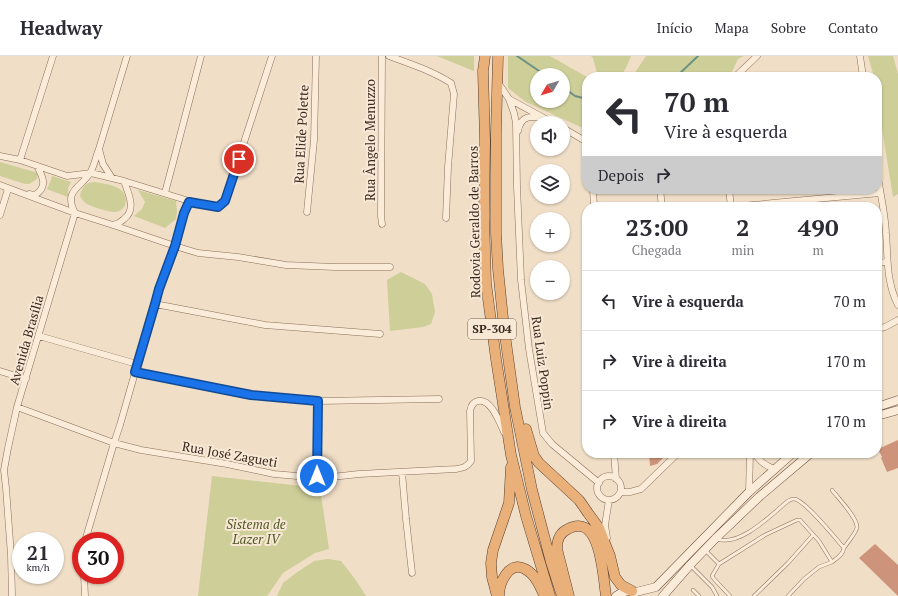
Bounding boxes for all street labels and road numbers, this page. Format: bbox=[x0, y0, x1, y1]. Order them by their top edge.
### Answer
street label: Rua Ângelo Menuzzo bbox=[361, 79, 379, 201]
street label: Rua Elide Polette bbox=[289, 84, 313, 184]
street label: Rodovia Geraldo de Barros bbox=[464, 146, 484, 298]
street label: Avenida Brasília bbox=[5, 292, 48, 387]
street label: Rua Luiz Poppin bbox=[528, 315, 559, 411]
road number: SP-304 bbox=[468, 319, 516, 339]
street label: Rua José Zagueti bbox=[181, 437, 279, 471]

